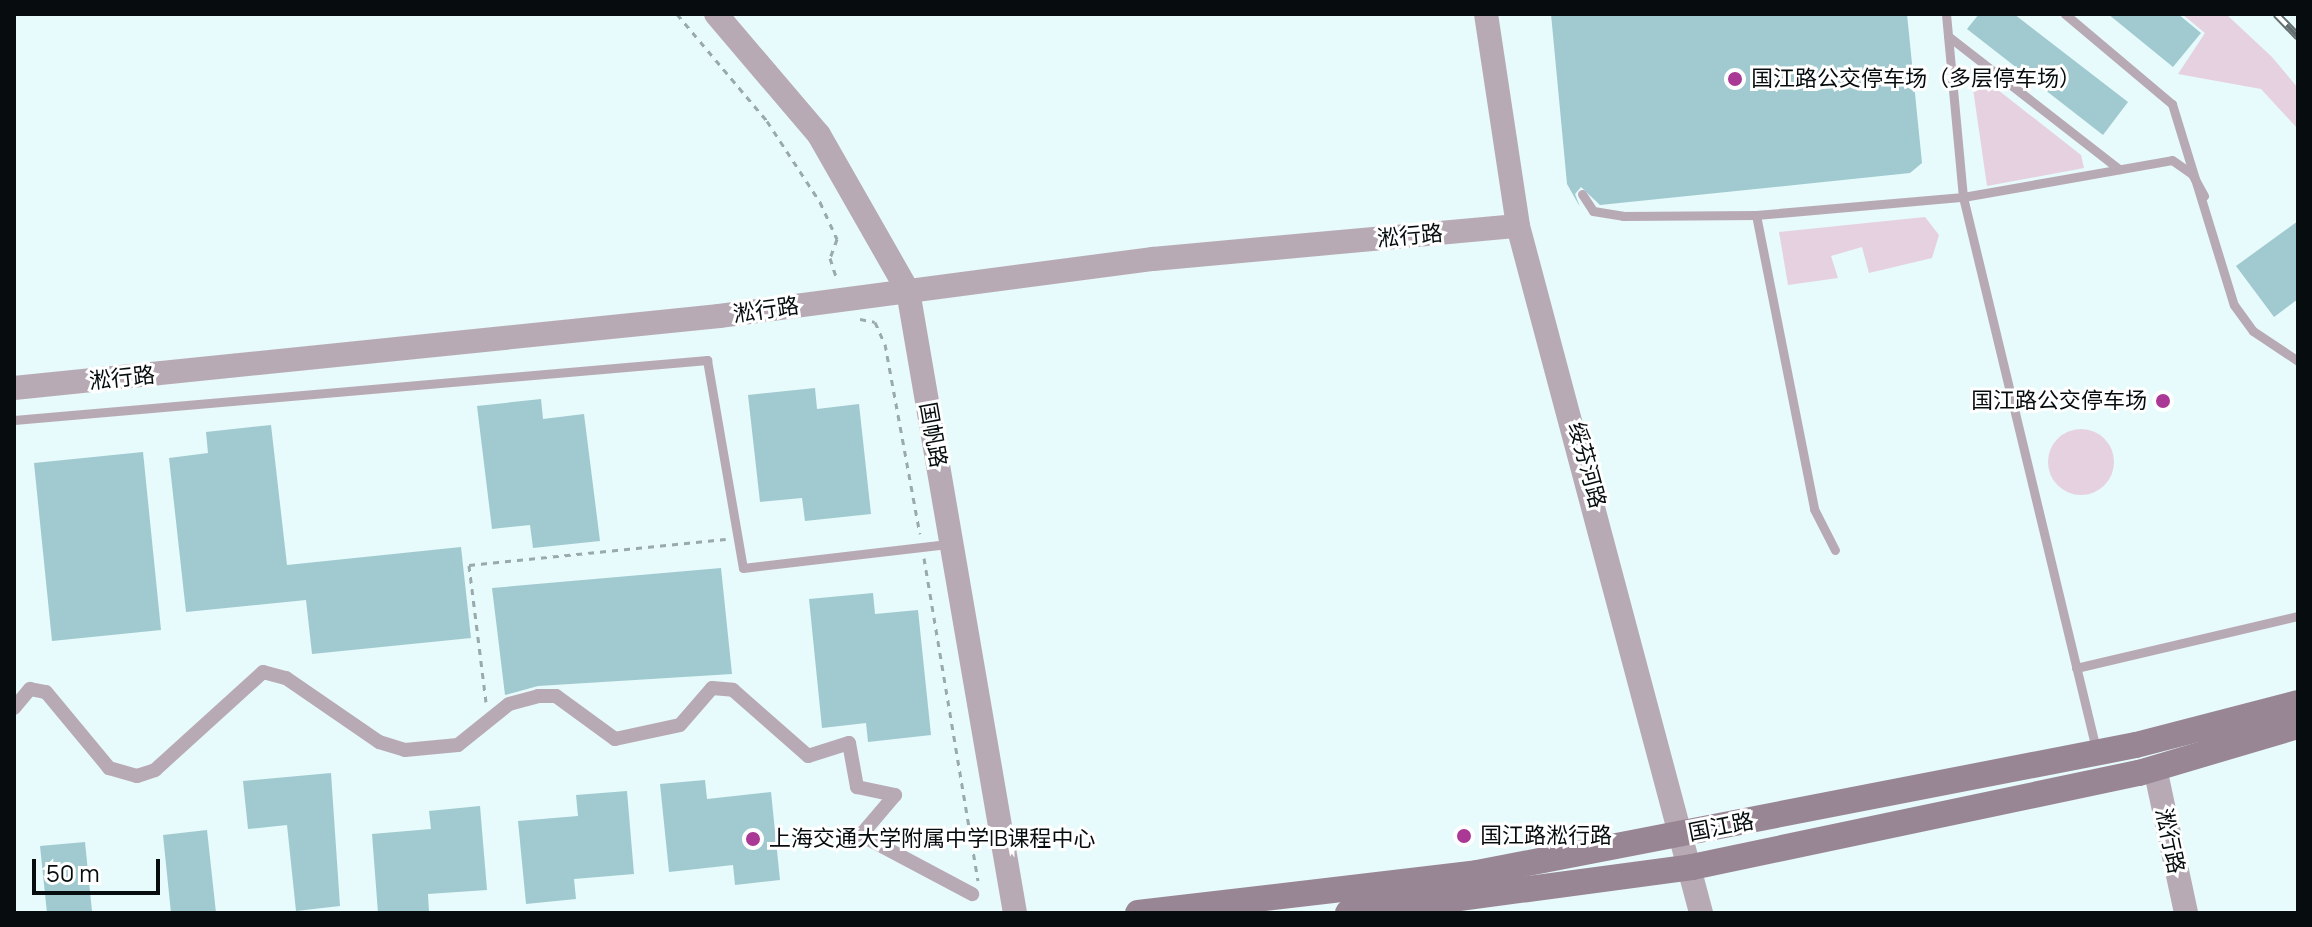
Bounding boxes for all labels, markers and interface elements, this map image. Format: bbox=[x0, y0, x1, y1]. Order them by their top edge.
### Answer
place label: 国江路公交停车场（多层停车场） bbox=[1751, 66, 2081, 92]
marker: 国江路公交停车场（多层停车场） bbox=[1726, 70, 1744, 88]
street label: 淞行路 bbox=[1376, 220, 1444, 252]
street label: 淞行路 bbox=[731, 292, 801, 328]
street label: 淞行路 bbox=[88, 361, 156, 395]
place label: 国江路公交停车场 bbox=[1971, 388, 2147, 414]
marker: 国江路公交停车场 bbox=[2154, 392, 2172, 410]
street label: 国帆路 bbox=[914, 400, 952, 470]
street label: 绥芬河路 bbox=[1563, 419, 1611, 511]
street label: 淞行路 bbox=[2150, 806, 2190, 876]
street label: 国江路 bbox=[1686, 808, 1756, 846]
place label: 国江路淞行路 bbox=[1480, 823, 1612, 849]
place label: 上海交通大学附属中学IB课程中心 bbox=[769, 826, 1096, 852]
marker: 国江路淞行路 bbox=[1455, 827, 1473, 845]
marker: 上海交通大学附属中学IB课程中心 bbox=[744, 830, 762, 848]
scale bar bbox=[36, 843, 164, 893]
text: 50 m bbox=[46, 856, 100, 889]

